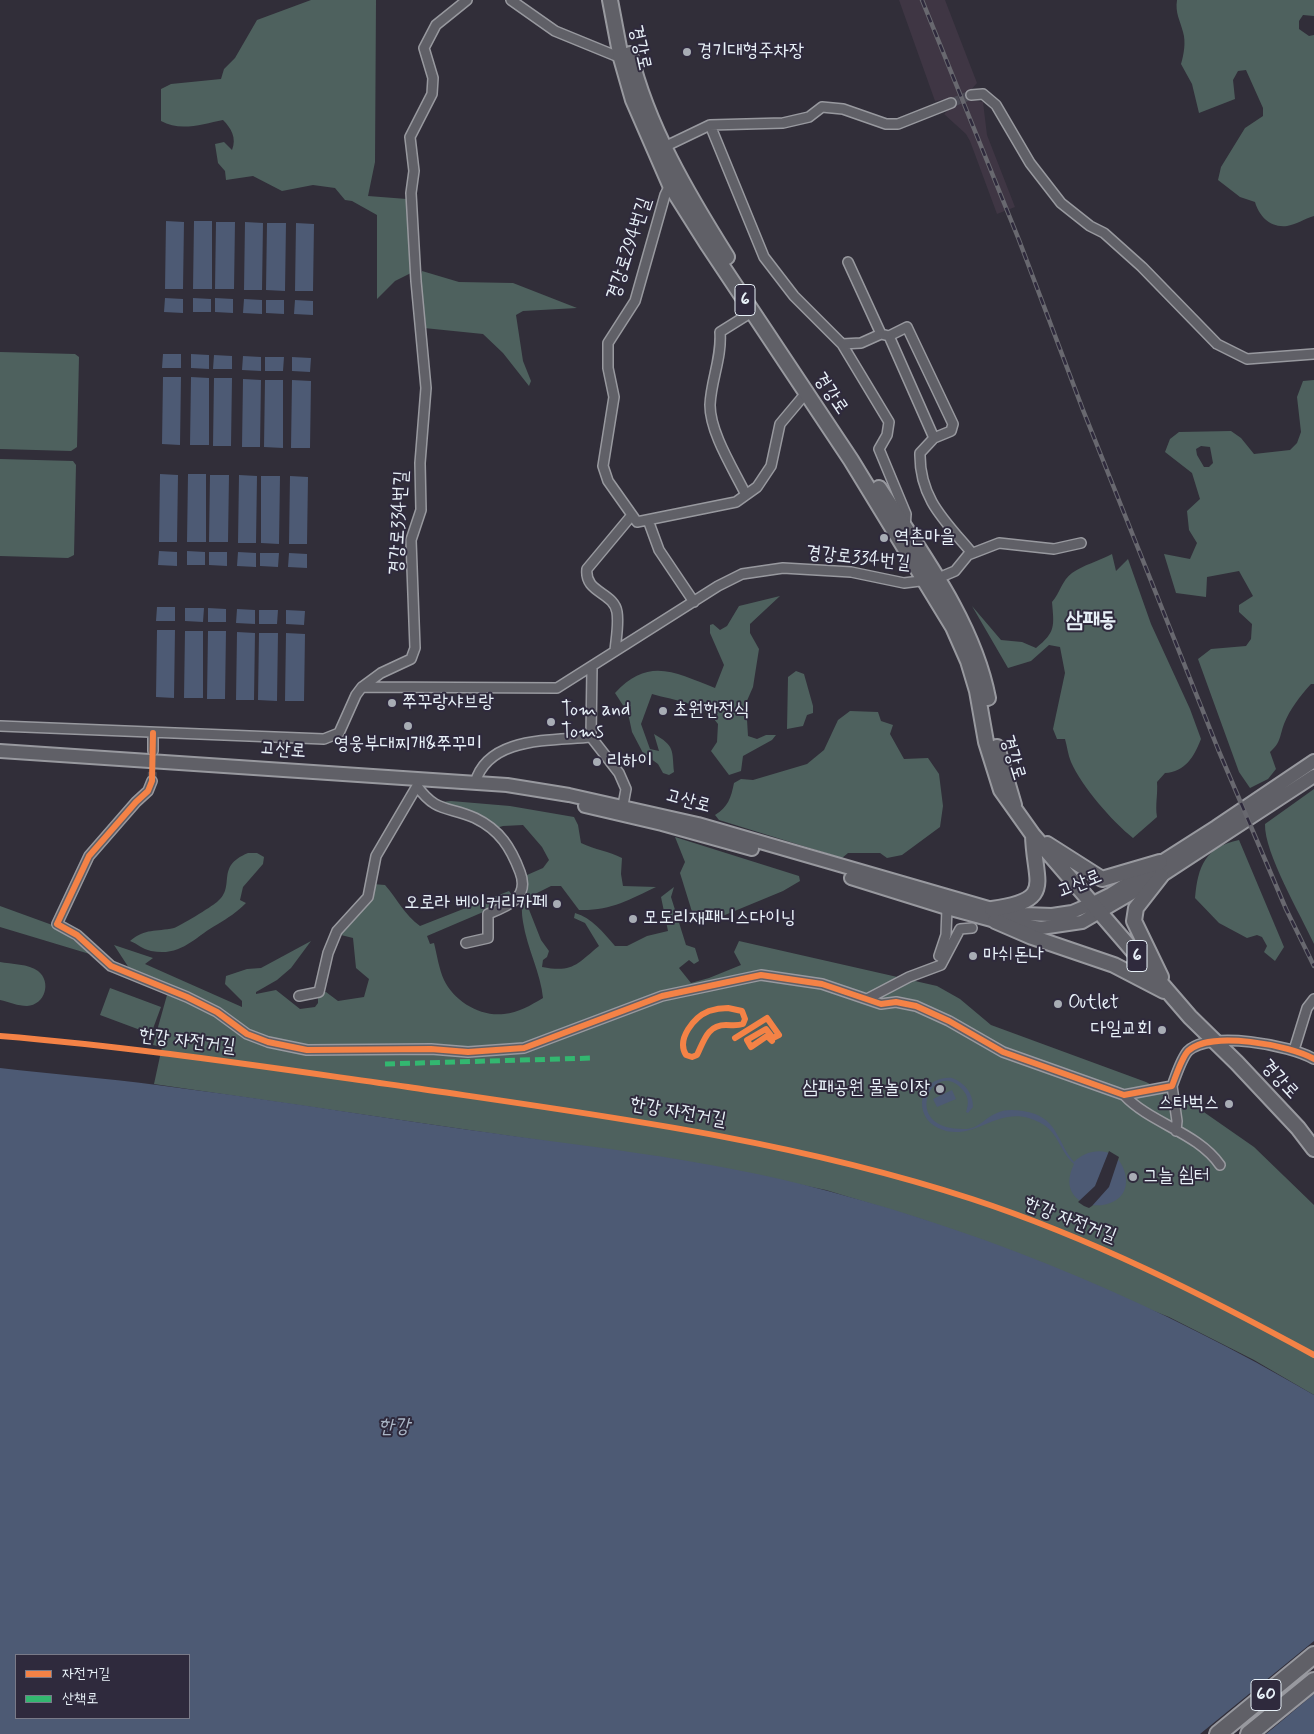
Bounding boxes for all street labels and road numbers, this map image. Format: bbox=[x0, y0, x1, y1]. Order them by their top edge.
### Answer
street label: 경강로 bbox=[623, 23, 655, 73]
street label: 경강로294번길 bbox=[603, 195, 657, 303]
road number: 6 bbox=[735, 284, 755, 316]
street label: 경강로 bbox=[808, 369, 852, 419]
street label: 경강로334번길 bbox=[386, 470, 414, 576]
street label: 경강로334번길 bbox=[805, 542, 911, 576]
street label: 경강로 bbox=[994, 733, 1030, 783]
street label: 고산로 bbox=[259, 738, 307, 764]
street label: 고산로 bbox=[663, 785, 713, 819]
street label: 고산로 bbox=[1054, 866, 1106, 904]
road number: 6 bbox=[1127, 940, 1147, 971]
street label: 한강 자전거길 bbox=[138, 1025, 236, 1059]
street label: 경강로 bbox=[1255, 1055, 1303, 1105]
street label: 한강 자전거길 bbox=[628, 1093, 728, 1133]
street label: 한강 자전거길 bbox=[1021, 1193, 1119, 1249]
road number: 60 bbox=[1251, 1680, 1281, 1710]

